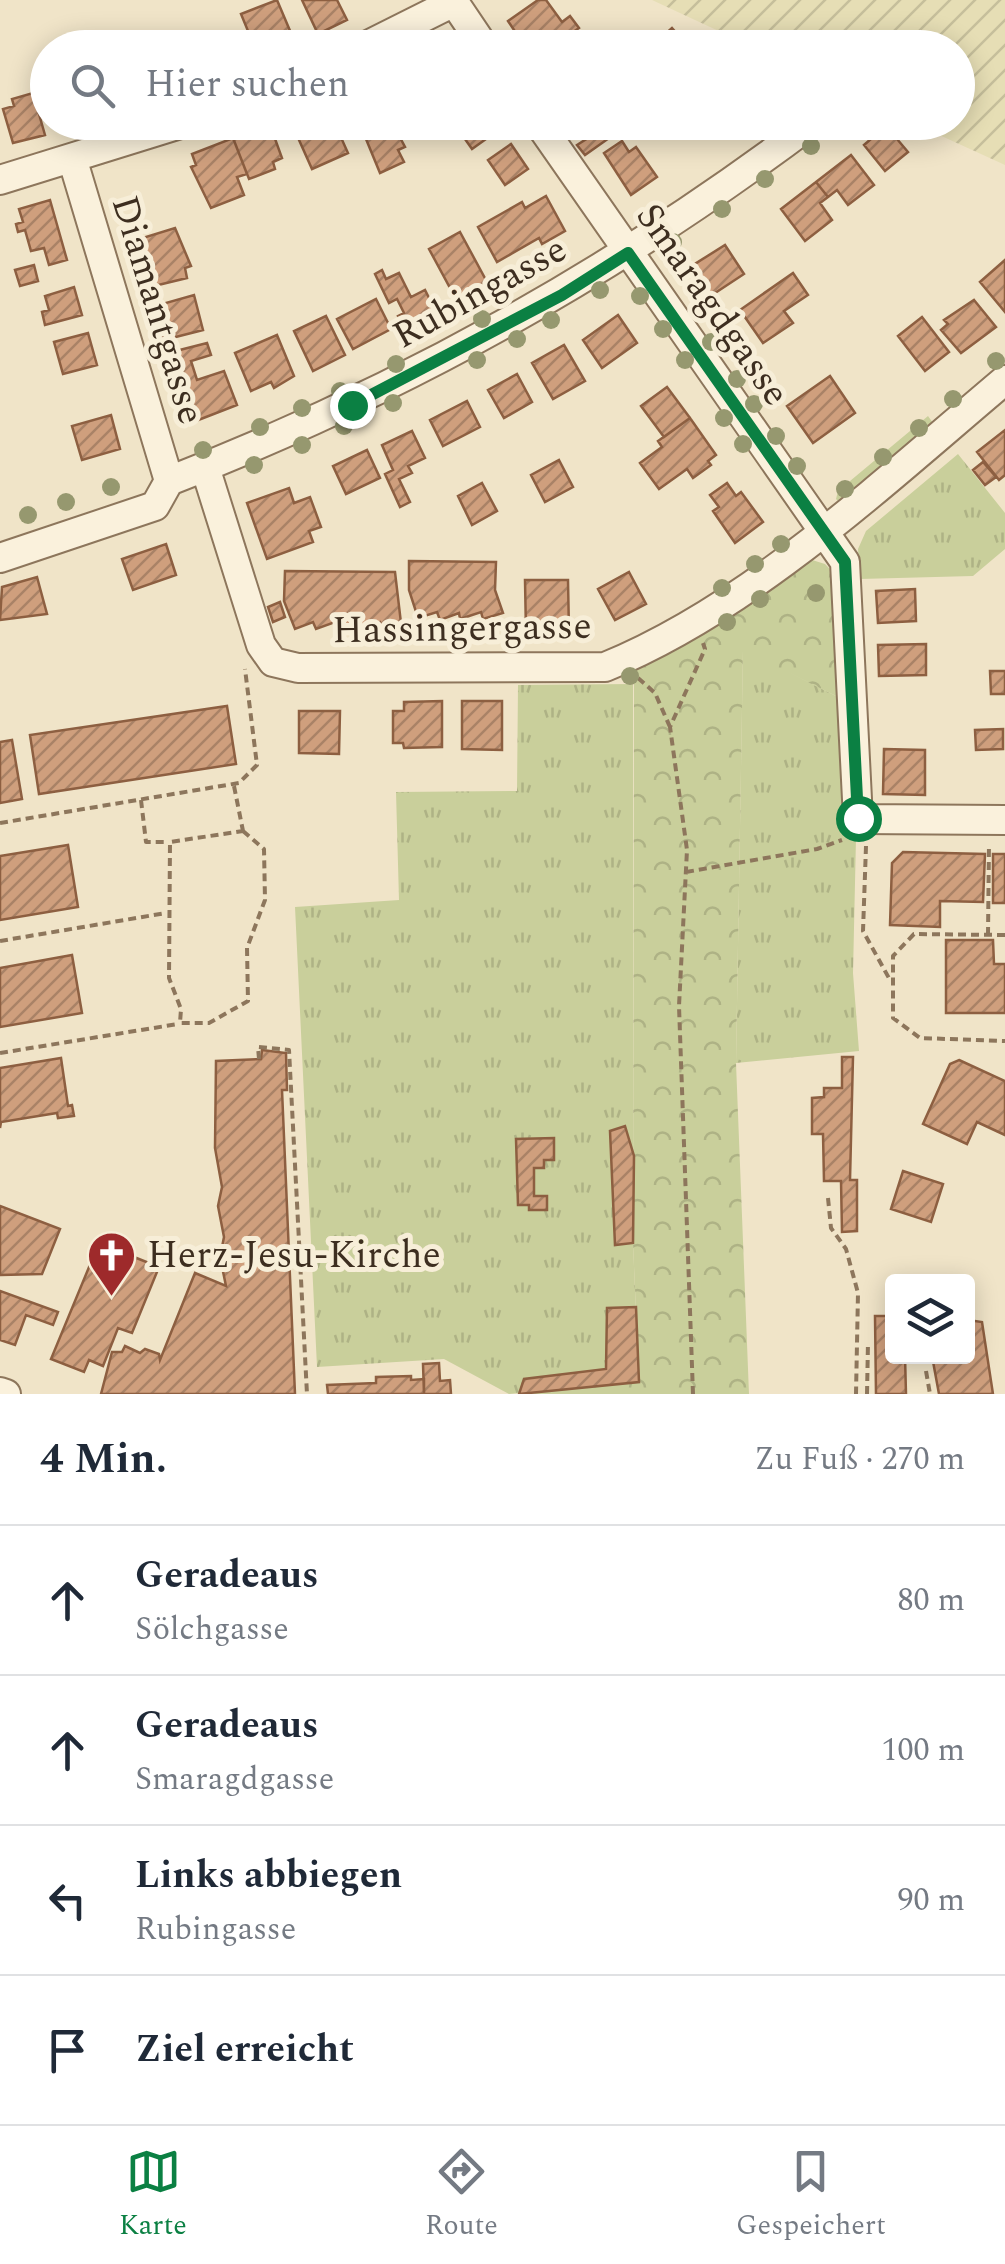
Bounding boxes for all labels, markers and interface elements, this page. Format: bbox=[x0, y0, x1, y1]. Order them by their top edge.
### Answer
search box bbox=[30, 30, 975, 140]
text: Hier suchen bbox=[145, 56, 349, 114]
icon: search bbox=[65, 58, 120, 113]
street label: Diamantgasse bbox=[95, 188, 219, 432]
street label: Smaragdgasse bbox=[620, 191, 804, 419]
street label: Rubingasse bbox=[382, 221, 578, 365]
route end bbox=[330, 383, 376, 429]
street label: Hassingergasse bbox=[332, 598, 592, 660]
route start bbox=[836, 796, 882, 842]
place label: Herz-Jesu-Kirche bbox=[147, 1227, 441, 1285]
church icon: Herz-Jesu-Kirche bbox=[86, 1230, 138, 1298]
map controls bbox=[885, 1274, 975, 1364]
button: layers bbox=[885, 1274, 975, 1364]
text: 4 Min. bbox=[40, 1428, 167, 1491]
text: Zu Fuß · 270 m bbox=[754, 1435, 965, 1484]
text: Geradeaus bbox=[135, 1547, 319, 1605]
icon: ahead bbox=[40, 1573, 95, 1628]
text: 80 m bbox=[897, 1576, 965, 1625]
text: Sölchgasse bbox=[135, 1605, 289, 1654]
text: Geradeaus bbox=[135, 1697, 319, 1755]
icon: ahead bbox=[40, 1723, 95, 1778]
text: 100 m bbox=[881, 1726, 965, 1775]
text: Smaragdgasse bbox=[135, 1755, 334, 1804]
text: Links abbiegen bbox=[135, 1847, 402, 1905]
icon: left bbox=[40, 1873, 95, 1928]
text: 90 m bbox=[897, 1876, 965, 1925]
text: Rubingasse bbox=[135, 1905, 296, 1954]
text: Ziel erreicht bbox=[135, 2021, 354, 2079]
icon: arrive bbox=[40, 2023, 95, 2078]
tab: Karte bbox=[119, 2144, 187, 2247]
tab: Route bbox=[425, 2144, 498, 2247]
tab: Gespeichert bbox=[736, 2144, 886, 2247]

